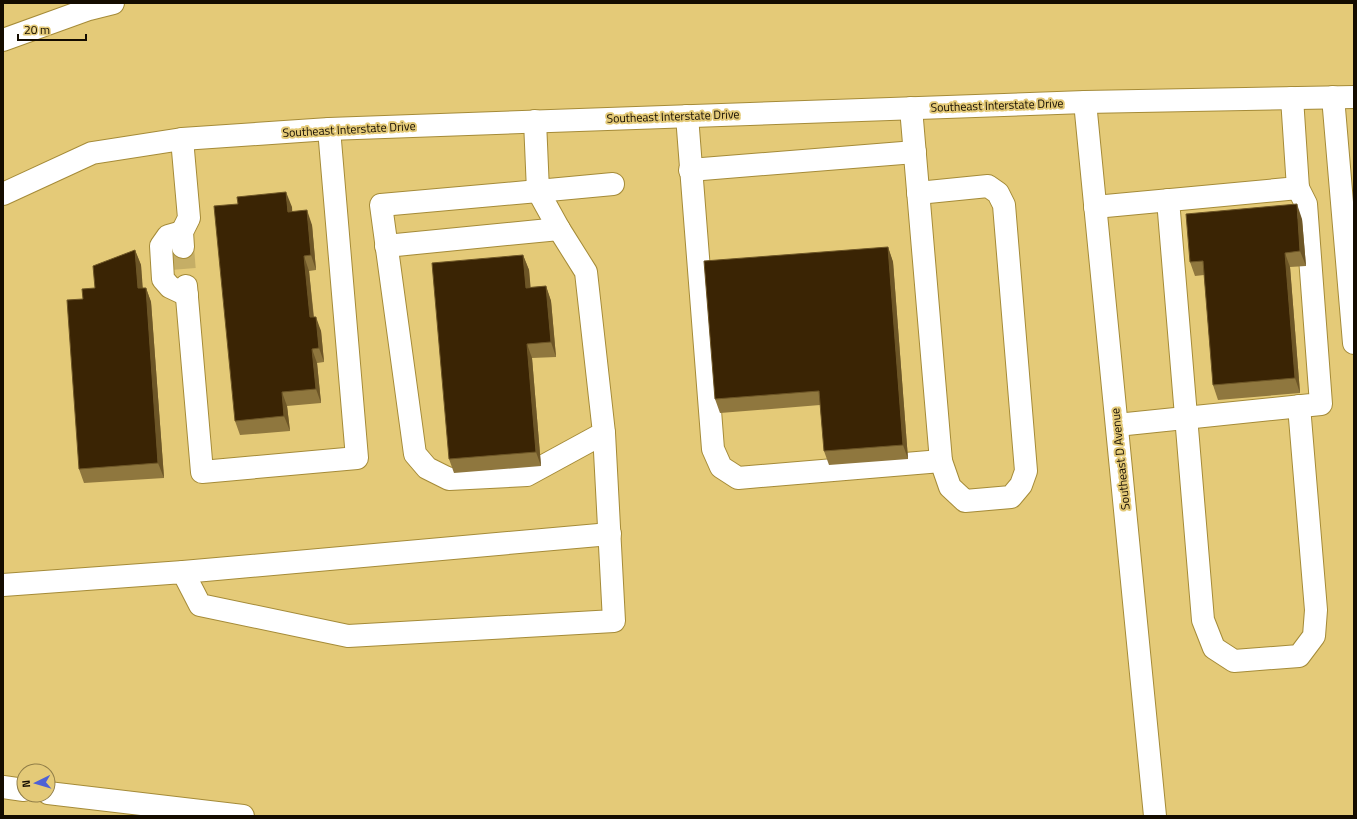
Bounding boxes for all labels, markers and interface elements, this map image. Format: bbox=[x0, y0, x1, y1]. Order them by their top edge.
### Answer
scale bar bbox=[18, 16, 86, 42]
text: 20 m bbox=[24, 20, 50, 39]
street label: Southeast Interstate Drive bbox=[930, 93, 1064, 117]
street label: Southeast Interstate Drive bbox=[606, 104, 740, 128]
street label: Southeast Interstate Drive bbox=[282, 116, 416, 142]
street label: Southeast D Avenue bbox=[1105, 407, 1135, 511]
north arrow bbox=[16, 763, 56, 803]
text: N bbox=[18, 779, 34, 788]

